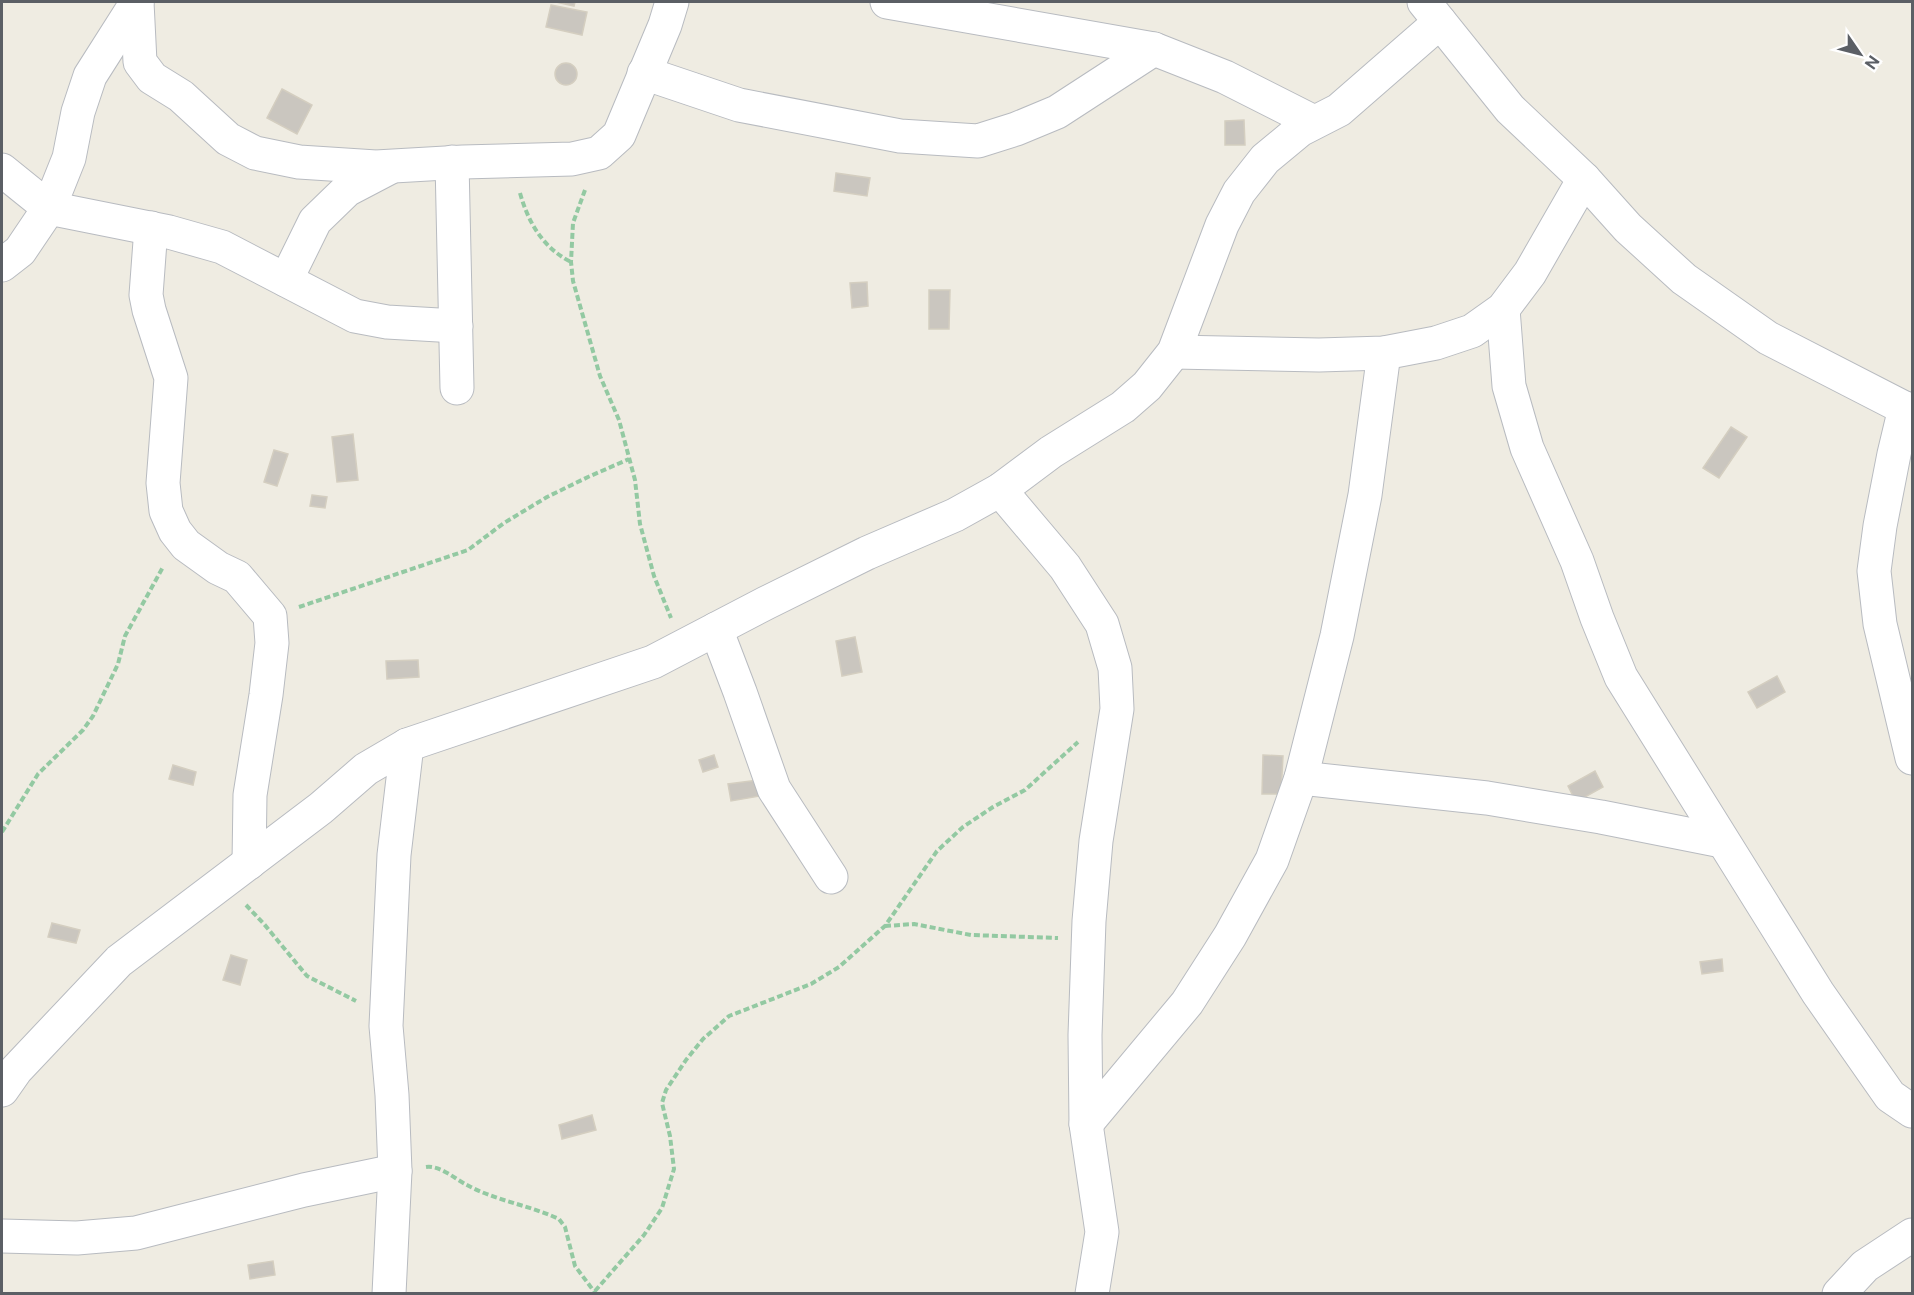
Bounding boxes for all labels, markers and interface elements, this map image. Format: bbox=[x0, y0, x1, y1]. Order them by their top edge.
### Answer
north arrow bbox=[1830, 24, 1890, 84]
text: N bbox=[1861, 52, 1883, 73]

